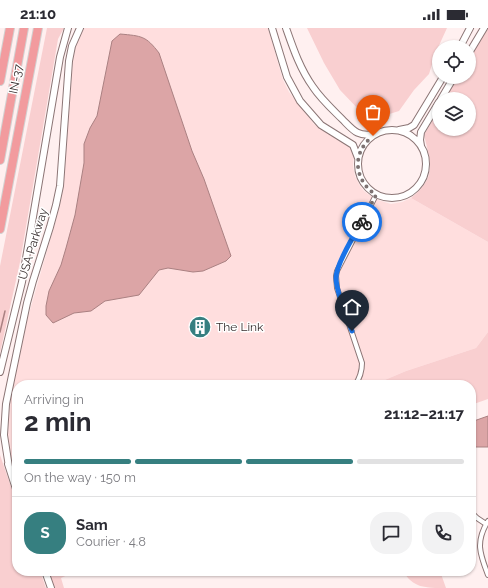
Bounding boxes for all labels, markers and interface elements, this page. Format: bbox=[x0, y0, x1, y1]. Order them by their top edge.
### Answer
text: 21:10 bbox=[20, 5, 56, 23]
map controls bbox=[432, 40, 476, 136]
button: locate bbox=[432, 40, 476, 84]
street label: IN-37 bbox=[6, 63, 26, 95]
button: layers bbox=[432, 92, 476, 136]
pin bbox=[356, 95, 390, 136]
icon: bag bbox=[362, 101, 384, 123]
courier bbox=[342, 202, 382, 242]
street label: USA Parkway bbox=[15, 206, 51, 281]
icon: bike bbox=[351, 211, 373, 233]
pin bbox=[335, 290, 369, 331]
icon: home bbox=[341, 296, 363, 318]
building icon: The Link bbox=[187, 314, 213, 340]
place label: The Link bbox=[216, 320, 264, 334]
text: Arriving in bbox=[24, 392, 84, 407]
text: 21:12–21:17 bbox=[384, 405, 464, 423]
text: 2 min bbox=[24, 407, 91, 437]
text: On the way · 150 m bbox=[24, 470, 136, 485]
button: chat bbox=[370, 512, 412, 554]
button: phone bbox=[422, 512, 464, 554]
text: Sam bbox=[76, 516, 108, 534]
text: S bbox=[40, 524, 50, 542]
text: Courier · 4.8 bbox=[76, 534, 146, 549]

